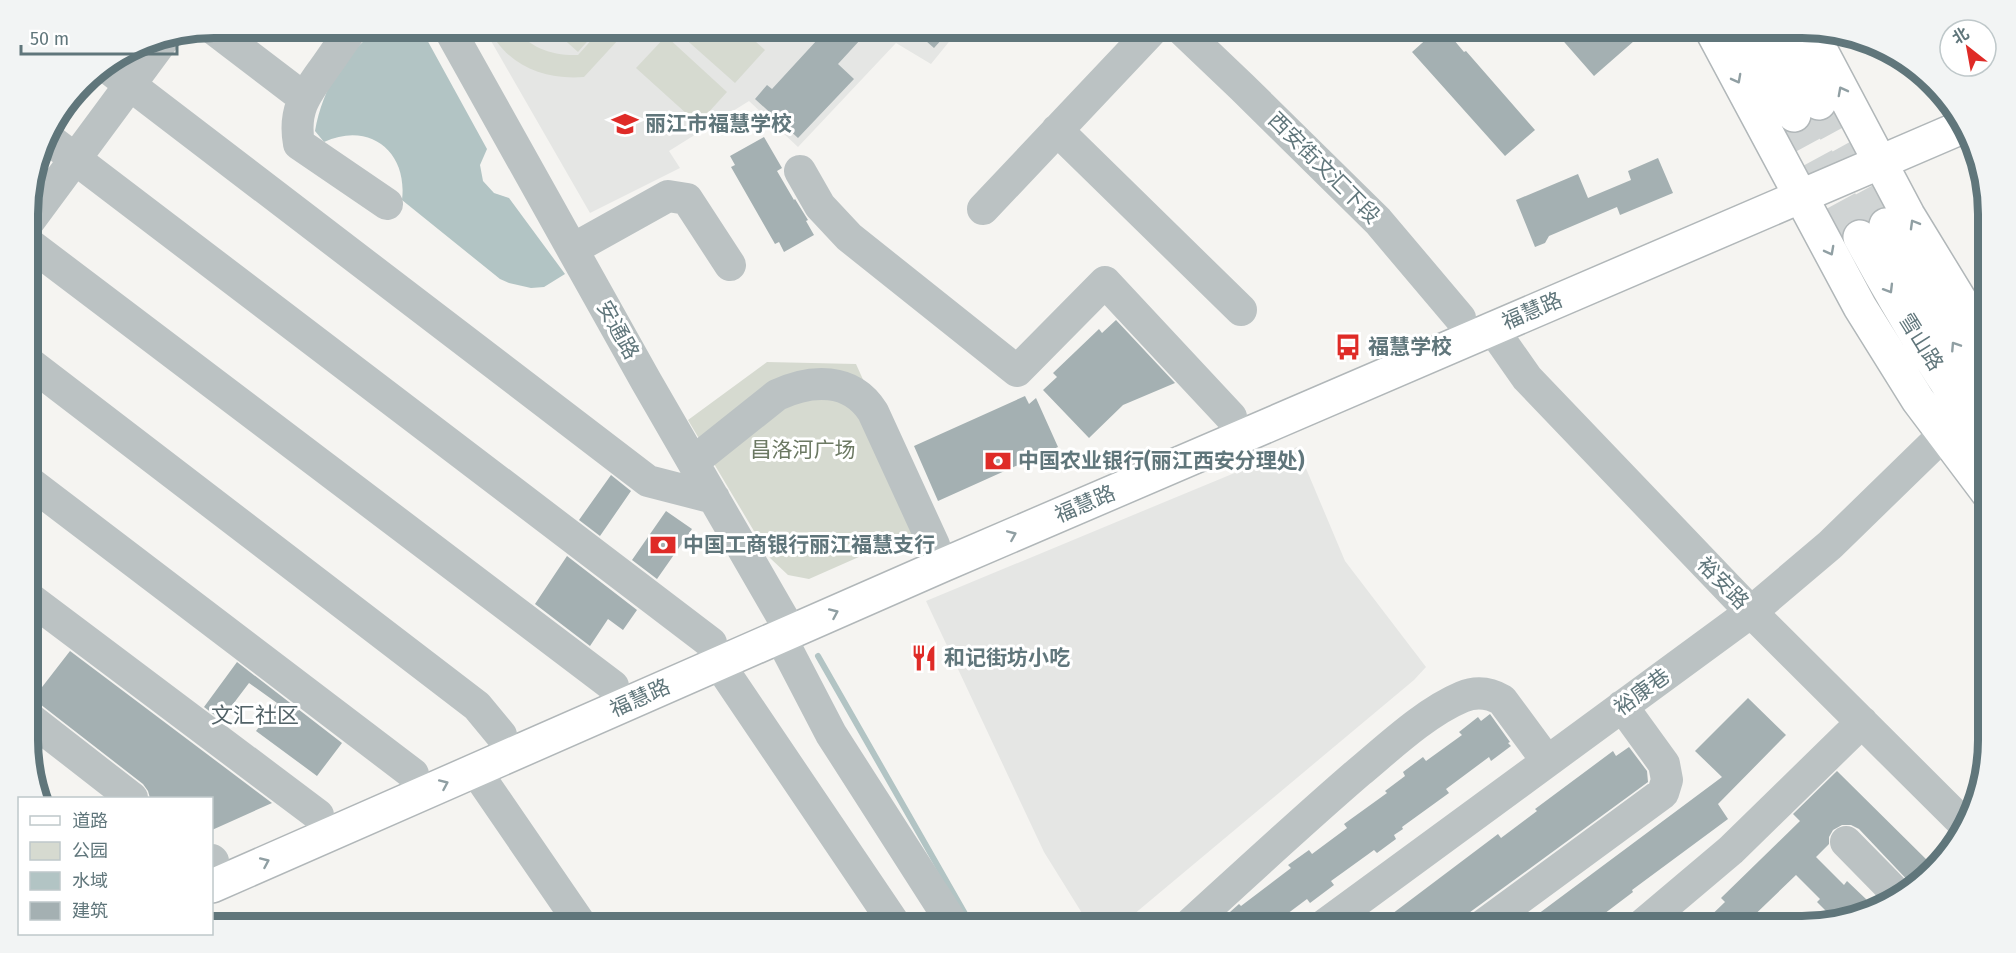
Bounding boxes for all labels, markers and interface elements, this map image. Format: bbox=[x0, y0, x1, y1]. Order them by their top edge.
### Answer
scale bar bbox=[21, 18, 177, 56]
north arrow bbox=[1938, 18, 1998, 78]
text: 北 bbox=[1949, 23, 1972, 48]
text: 50 m bbox=[30, 28, 69, 50]
one-way arrow bbox=[1730, 73, 1741, 83]
one-way arrow bbox=[1838, 86, 1849, 97]
street label: 西安街文汇下段 bbox=[1263, 107, 1385, 229]
school or university icon: 丽江市福慧学校 bbox=[610, 109, 640, 139]
place label: 丽江市福慧学校 bbox=[645, 111, 792, 137]
one-way arrow bbox=[1909, 220, 1921, 230]
one-way arrow bbox=[1823, 244, 1834, 255]
one-way arrow bbox=[1881, 283, 1893, 293]
street label: 福慧路 bbox=[1498, 287, 1566, 335]
street label: 安通路 bbox=[591, 296, 645, 364]
street label: 雪山路 bbox=[1893, 308, 1949, 376]
bus stop icon: 福慧学校 bbox=[1333, 332, 1363, 362]
place label: 福慧学校 bbox=[1368, 334, 1452, 360]
one-way arrow bbox=[1951, 342, 1963, 352]
park label: 昌洛河广场 bbox=[751, 437, 856, 463]
bank icon: 中国农业银行(丽江西安分理处) bbox=[983, 446, 1013, 476]
place label: 中国农业银行(丽江西安分理处) bbox=[1018, 448, 1305, 474]
street label: 福慧路 bbox=[1051, 480, 1119, 528]
bank icon: 中国工商银行丽江福慧支行 bbox=[648, 530, 678, 560]
one-way arrow bbox=[1006, 530, 1017, 542]
place label: 中国工商银行丽江福慧支行 bbox=[683, 532, 935, 558]
street label: 裕安路 bbox=[1692, 551, 1754, 615]
one-way arrow bbox=[827, 608, 838, 620]
restaurant icon: 和记街坊小吃 bbox=[909, 643, 939, 673]
place label: 和记街坊小吃 bbox=[944, 645, 1070, 671]
street label: 裕康巷 bbox=[1609, 663, 1675, 721]
street label: 福慧路 bbox=[606, 673, 674, 723]
district label: 文汇社区 bbox=[211, 702, 299, 729]
one-way arrow bbox=[437, 779, 448, 791]
legend bbox=[18, 797, 213, 935]
text: 道路 bbox=[72, 810, 108, 832]
text: 公园 bbox=[72, 840, 108, 862]
one-way arrow bbox=[259, 858, 270, 870]
text: 水域 bbox=[72, 870, 108, 892]
text: 建筑 bbox=[72, 900, 108, 922]

